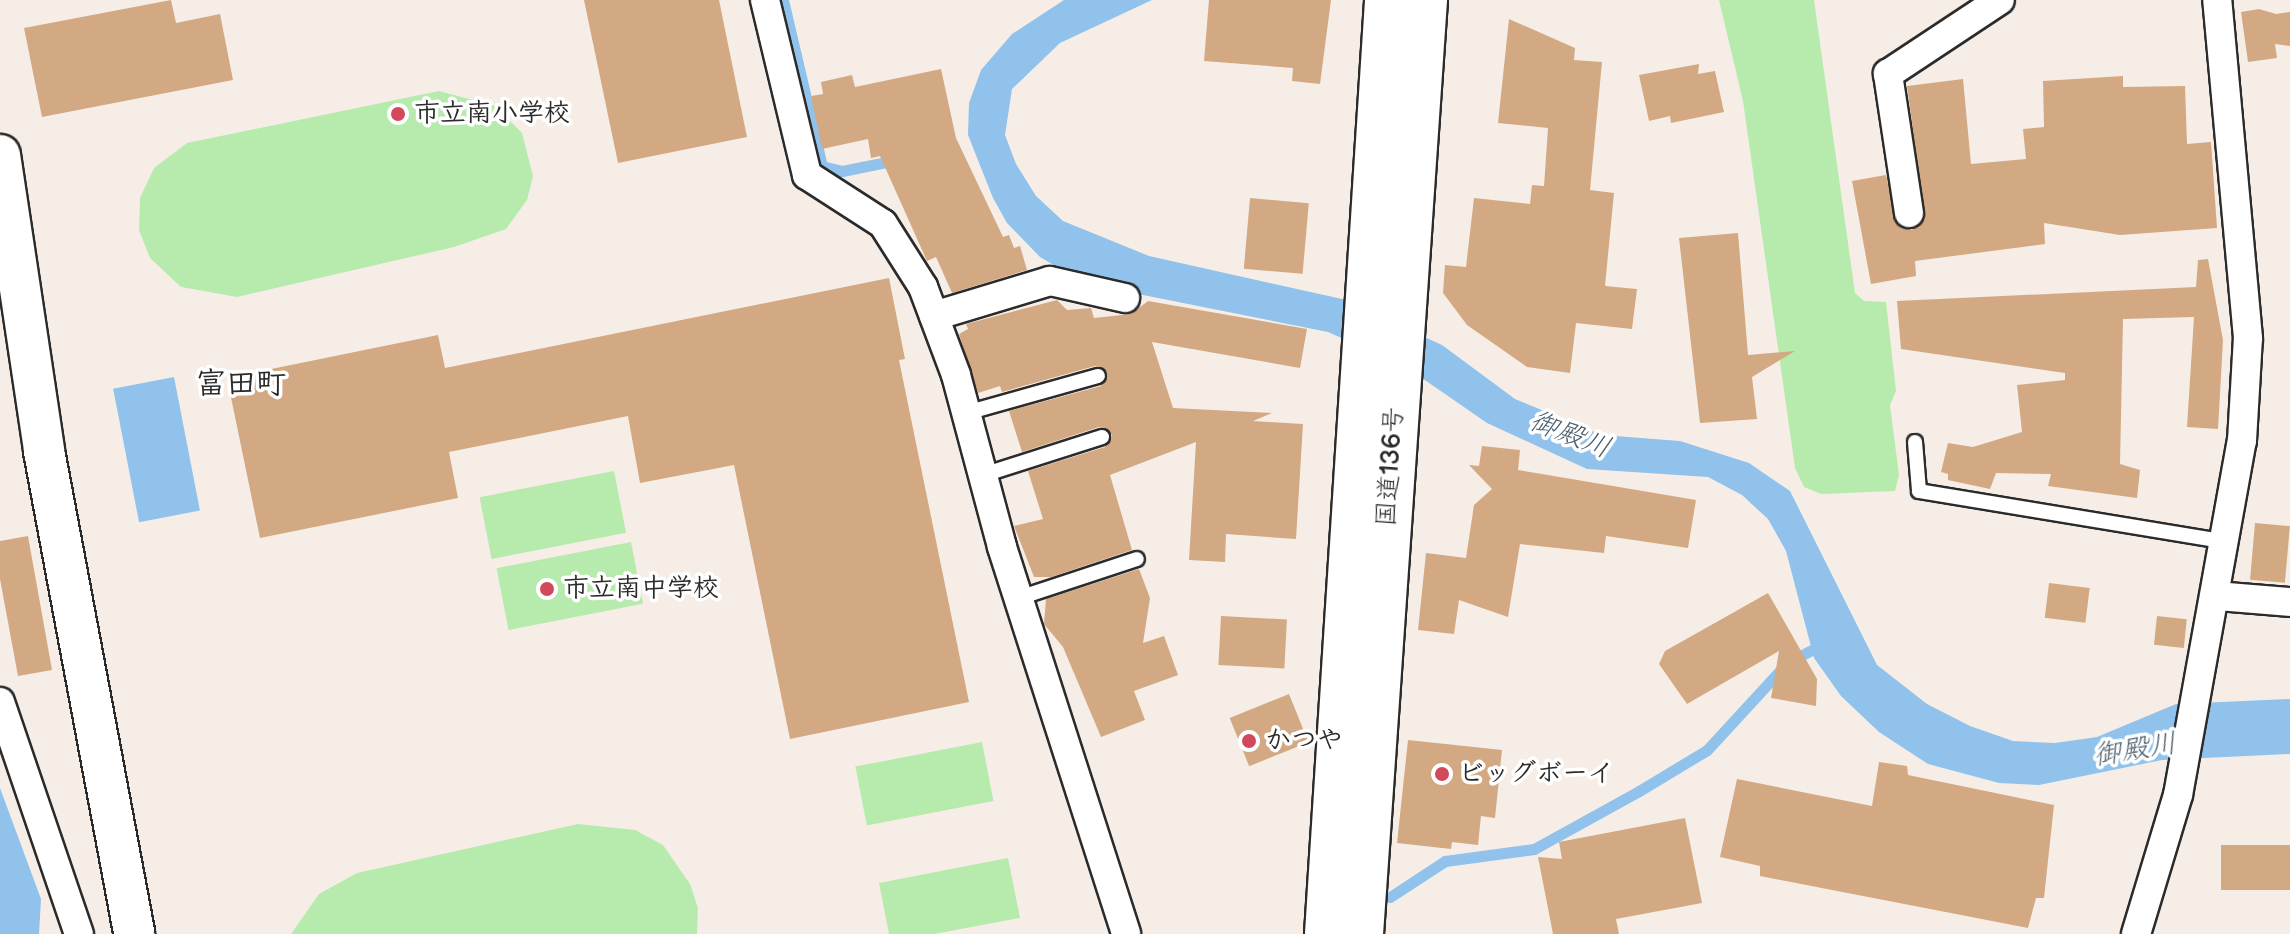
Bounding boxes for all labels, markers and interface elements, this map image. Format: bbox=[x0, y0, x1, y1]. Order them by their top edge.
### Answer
place label: 市立南小学校 bbox=[414, 98, 570, 130]
marker: 市立南小学校 bbox=[389, 105, 407, 123]
district label: 富田町 bbox=[196, 366, 286, 402]
water label: 御殿川 bbox=[1525, 404, 1615, 466]
street label: 国道136号 bbox=[1371, 406, 1411, 528]
place label: 市立南中学校 bbox=[563, 573, 719, 605]
marker: 市立南中学校 bbox=[538, 580, 556, 598]
place label: かつや bbox=[1265, 725, 1343, 757]
water label: 御殿川 bbox=[2091, 727, 2179, 773]
marker: かつや bbox=[1240, 732, 1258, 750]
place label: ビッグボーイ bbox=[1458, 758, 1614, 790]
marker: ビッグボーイ bbox=[1433, 765, 1451, 783]

